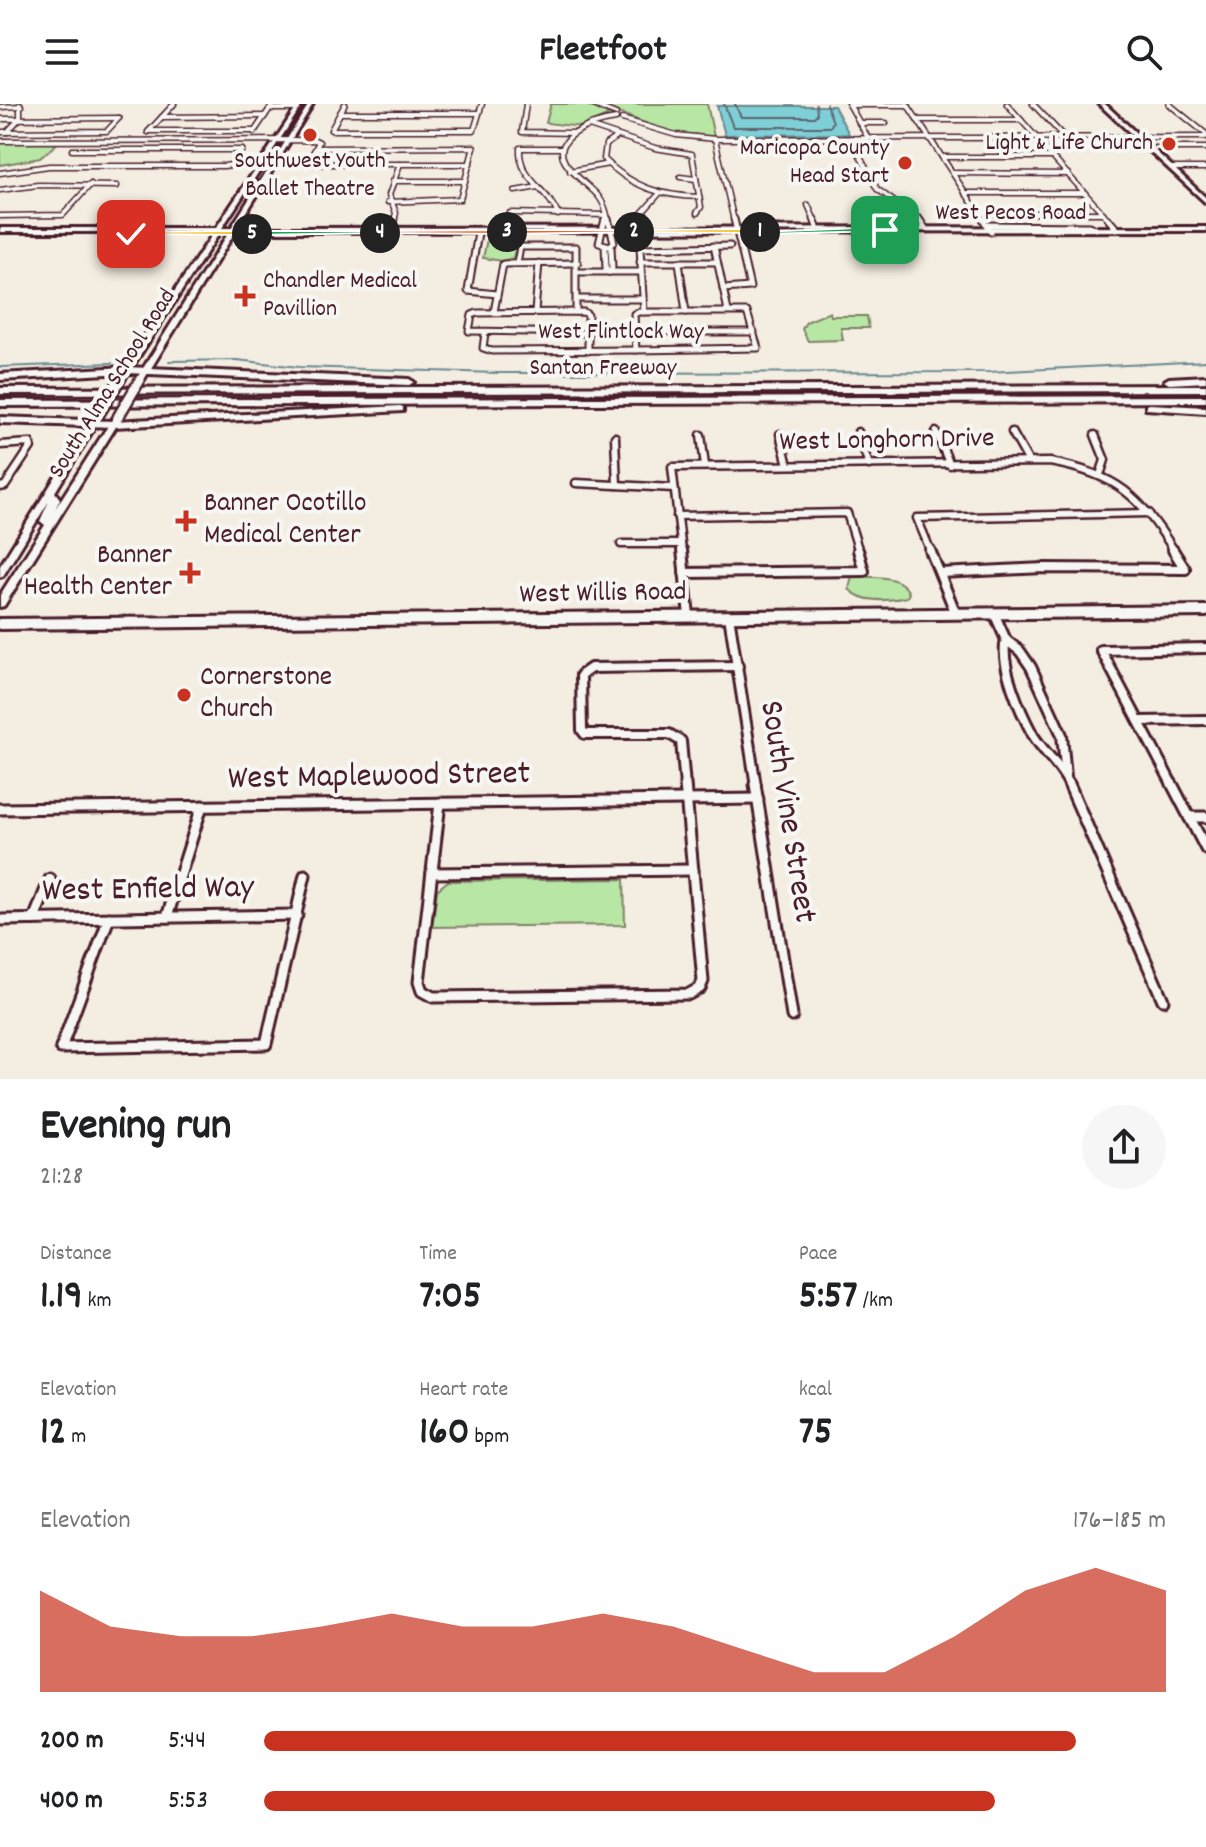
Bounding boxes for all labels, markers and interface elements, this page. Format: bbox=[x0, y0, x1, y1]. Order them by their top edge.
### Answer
text: Fleetfoot bbox=[539, 26, 667, 78]
icon: menu bbox=[40, 30, 84, 74]
icon: search bbox=[1122, 30, 1166, 74]
marker: Southwest Youth Ballet Theatre bbox=[301, 126, 319, 144]
place label: Light & Life Church bbox=[985, 127, 1153, 161]
place label: Maricopa County Head Start bbox=[740, 132, 890, 194]
marker: Light & Life Church bbox=[1160, 135, 1178, 153]
place label: Southwest Youth Ballet Theatre bbox=[234, 145, 386, 207]
marker: Maricopa County Head Start bbox=[896, 154, 914, 172]
pin bbox=[851, 196, 919, 264]
street label: West Pecos Road bbox=[935, 197, 1087, 231]
pin bbox=[97, 200, 165, 268]
icon: arrive bbox=[863, 208, 907, 252]
icon: check bbox=[109, 212, 153, 256]
pin: 3 bbox=[487, 212, 527, 252]
pin: 2 bbox=[614, 212, 654, 252]
pin: 1 bbox=[740, 212, 780, 252]
pin: 4 bbox=[360, 213, 400, 253]
pin: 5 bbox=[232, 214, 272, 254]
text: 3 bbox=[502, 216, 512, 247]
text: 2 bbox=[629, 216, 639, 247]
text: 1 bbox=[758, 216, 762, 247]
text: 4 bbox=[375, 217, 385, 248]
text: 5 bbox=[247, 218, 257, 249]
place label: Chandler Medical Pavillion bbox=[263, 265, 417, 327]
street label: South Alma School Road bbox=[41, 283, 185, 485]
marker: Chandler Medical Pavillion bbox=[234, 285, 256, 307]
street label: West Flintlock Way bbox=[538, 316, 705, 350]
street label: Santan Freeway bbox=[530, 352, 678, 386]
street label: West Longhorn Drive bbox=[779, 420, 995, 464]
place label: Banner Ocotillo Medical Center bbox=[204, 485, 366, 557]
marker: Banner Ocotillo Medical Center bbox=[175, 510, 197, 532]
place label: Banner Health Center bbox=[24, 537, 173, 609]
marker: Banner Health Center bbox=[179, 562, 201, 584]
street label: West Willis Road bbox=[519, 574, 687, 616]
place label: Cornerstone Church bbox=[200, 659, 332, 731]
marker: Cornerstone Church bbox=[175, 686, 193, 704]
street label: South Vine Street bbox=[744, 697, 828, 927]
street label: West Maplewood Street bbox=[227, 751, 531, 805]
street label: West Enfield Way bbox=[42, 865, 256, 917]
text: Evening run bbox=[40, 1097, 231, 1160]
button: share bbox=[1082, 1105, 1166, 1189]
text: 21:28 bbox=[40, 1159, 83, 1196]
text: Distance bbox=[40, 1239, 112, 1270]
text: Time bbox=[419, 1239, 457, 1270]
text: Pace bbox=[799, 1239, 838, 1270]
text: 1.19 bbox=[40, 1270, 82, 1327]
text: 7:05 bbox=[419, 1270, 482, 1327]
text: 5:57 bbox=[799, 1270, 858, 1327]
text: km bbox=[82, 1286, 112, 1317]
text: /km bbox=[858, 1286, 893, 1317]
text: Elevation bbox=[40, 1375, 117, 1406]
text: Heart rate bbox=[419, 1375, 508, 1406]
text: kcal bbox=[799, 1375, 832, 1406]
text: 12 bbox=[40, 1406, 66, 1463]
text: 160 bbox=[419, 1406, 470, 1463]
text: 75 bbox=[799, 1406, 833, 1463]
text: m bbox=[66, 1422, 86, 1453]
text: bpm bbox=[470, 1422, 509, 1453]
text: Elevation bbox=[40, 1503, 130, 1540]
text: 176–185 m bbox=[1073, 1503, 1166, 1540]
text: 200 m bbox=[40, 1723, 104, 1760]
text: 5:44 bbox=[168, 1723, 206, 1760]
text: 400 m bbox=[40, 1783, 103, 1820]
text: 5:53 bbox=[168, 1783, 208, 1820]

